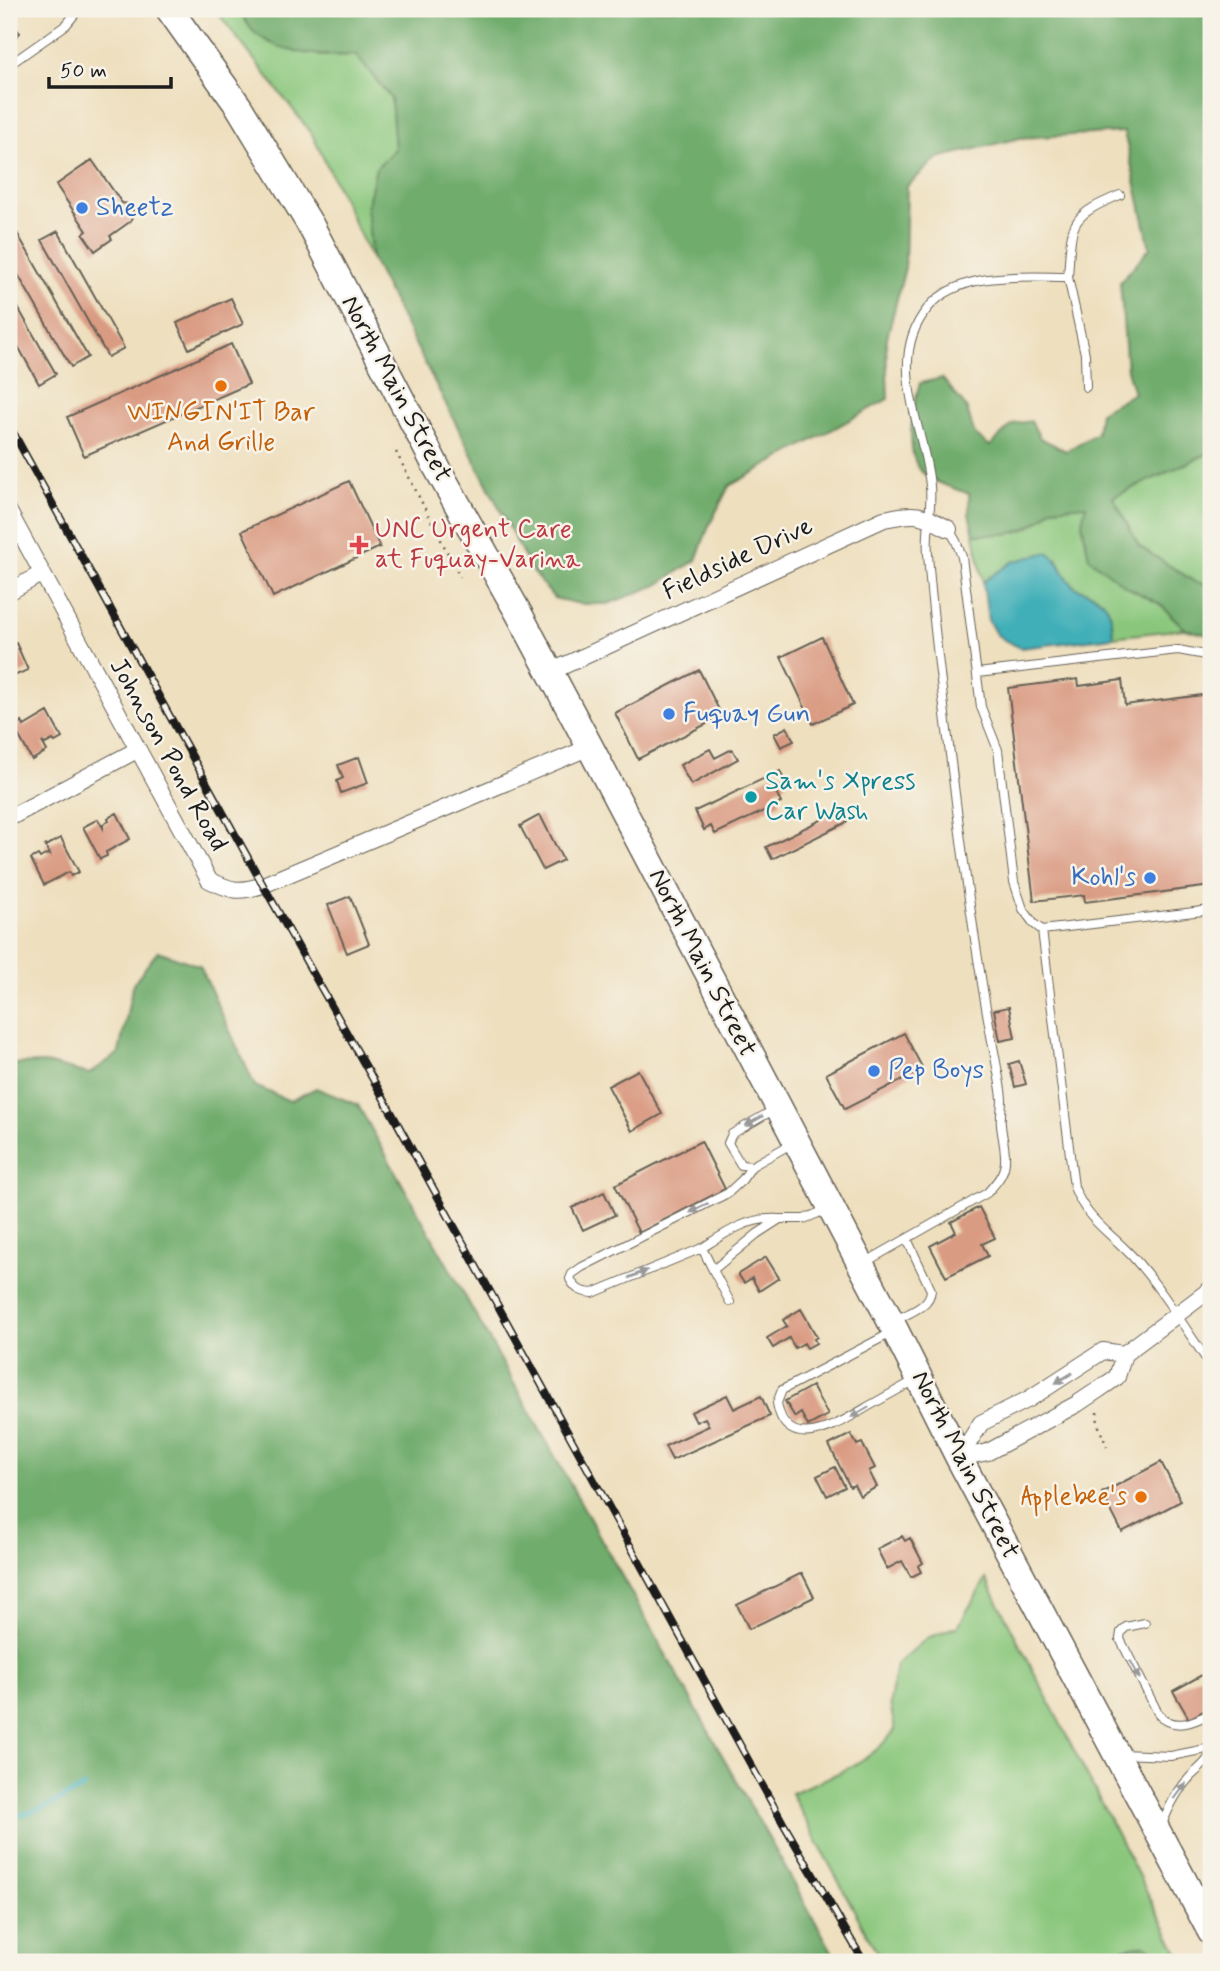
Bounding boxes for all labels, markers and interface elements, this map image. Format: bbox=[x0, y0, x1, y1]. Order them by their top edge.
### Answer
scale bar bbox=[49, 46, 172, 90]
text: 50 m bbox=[60, 57, 107, 85]
place label: Sheetz bbox=[96, 191, 174, 225]
marker: Sheetz bbox=[74, 200, 90, 216]
street label: North Main Street bbox=[332, 290, 460, 488]
marker: WINGIN'IT Bar And Grille bbox=[213, 378, 229, 394]
place label: WINGIN'IT Bar And Grille bbox=[127, 396, 316, 460]
street label: Fieldside Drive bbox=[657, 509, 819, 609]
place label: UNC Urgent Care at Fuquay-Varina bbox=[375, 513, 581, 577]
marker: UNC Urgent Care at Fuquay-Varina bbox=[349, 535, 369, 555]
street label: Johnson Pond Road bbox=[101, 652, 235, 858]
place label: Fuquay Gun bbox=[683, 697, 810, 731]
marker: Fuquay Gun bbox=[661, 706, 677, 722]
place label: Sam's Xpress Car Wash bbox=[765, 765, 916, 829]
marker: Sam's Xpress Car Wash bbox=[743, 789, 759, 805]
place label: Kohl's bbox=[1071, 861, 1136, 895]
street label: North Main Street bbox=[640, 863, 764, 1063]
marker: Kohl's bbox=[1142, 870, 1158, 886]
place label: Pep Boys bbox=[888, 1054, 984, 1088]
marker: Pep Boys bbox=[866, 1063, 882, 1079]
one-way arrow bbox=[745, 1115, 764, 1127]
one-way arrow bbox=[689, 1201, 709, 1213]
one-way arrow bbox=[628, 1268, 649, 1279]
street label: North Main Street bbox=[903, 1365, 1027, 1565]
one-way arrow bbox=[1055, 1371, 1074, 1384]
one-way arrow bbox=[850, 1406, 869, 1418]
place label: Applebee's bbox=[1021, 1480, 1127, 1517]
marker: Applebee's bbox=[1133, 1489, 1149, 1505]
one-way arrow bbox=[1128, 1661, 1140, 1681]
one-way arrow bbox=[1172, 1782, 1186, 1800]

